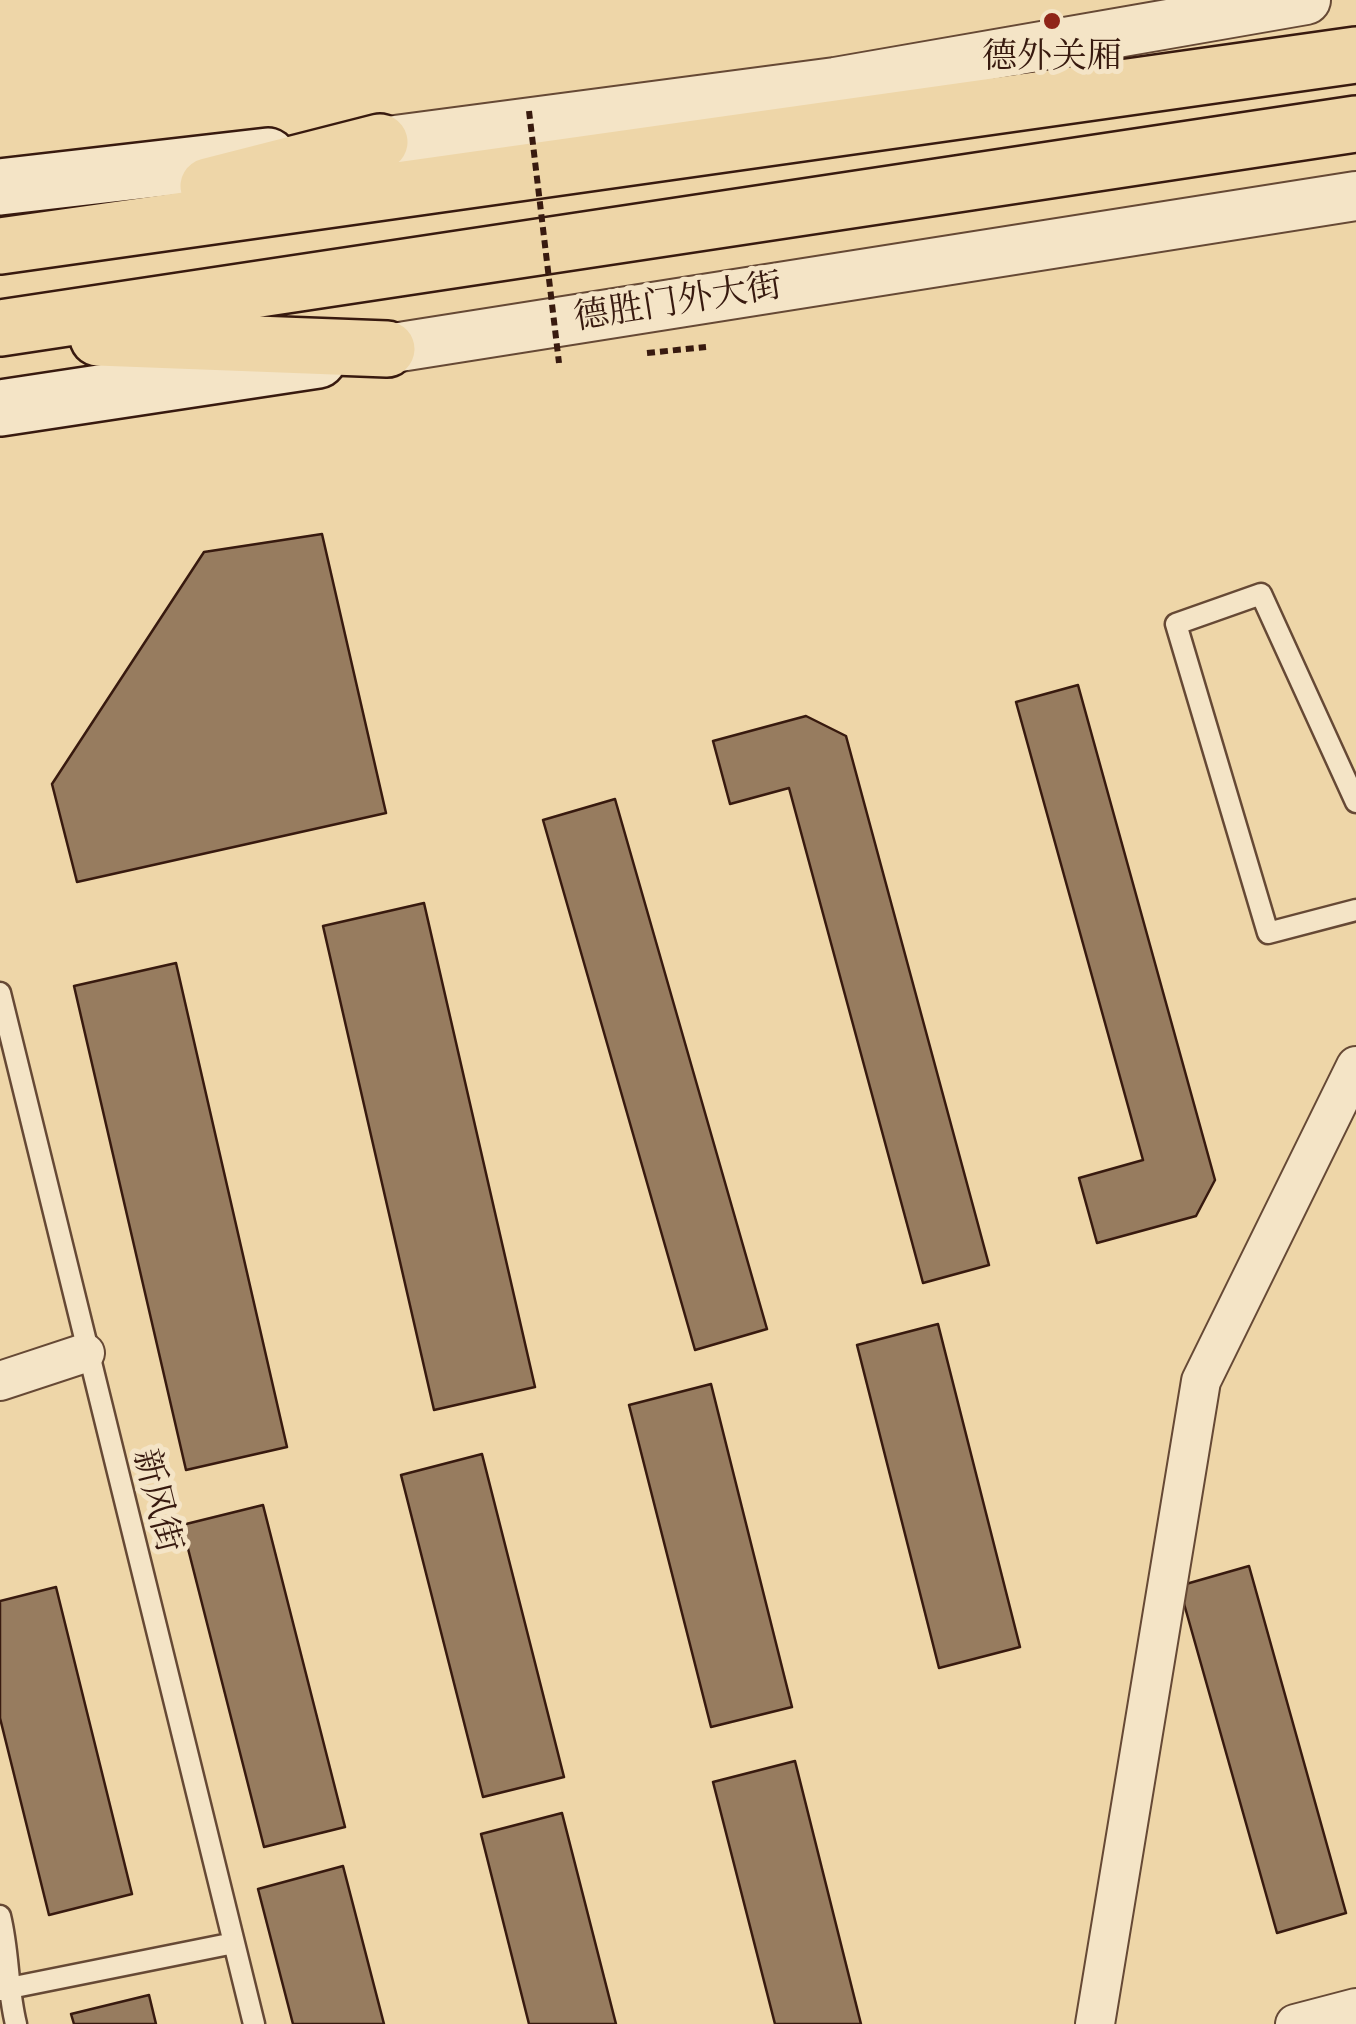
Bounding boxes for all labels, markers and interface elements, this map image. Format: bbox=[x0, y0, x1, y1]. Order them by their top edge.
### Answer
marker: 德外关厢 bbox=[1041, 10, 1063, 32]
place label: 德外关厢 bbox=[982, 37, 1122, 79]
street label: 德胜门外大街 bbox=[571, 266, 785, 340]
street label: 新风街 bbox=[123, 1445, 189, 1557]

